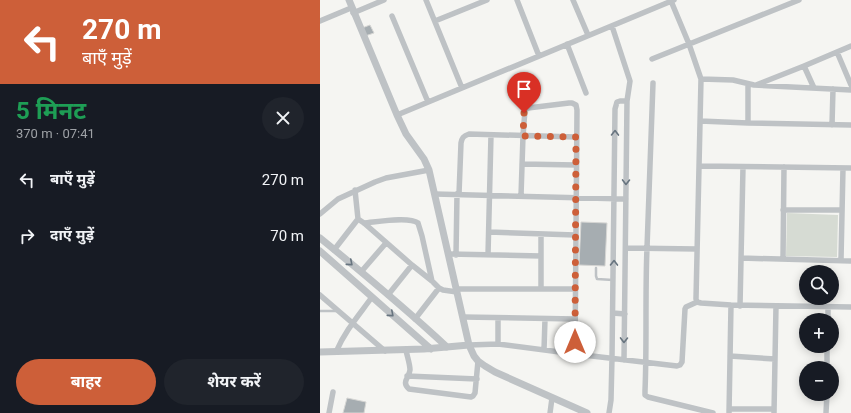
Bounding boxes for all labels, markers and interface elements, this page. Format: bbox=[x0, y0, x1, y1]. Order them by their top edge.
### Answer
text: 270 m bbox=[82, 13, 161, 46]
icon: left bbox=[16, 16, 68, 68]
text: बाएँ मुड़ें bbox=[82, 47, 132, 68]
pin bbox=[507, 72, 541, 113]
icon: arrive bbox=[513, 78, 535, 100]
text: 5 मिनट bbox=[16, 97, 86, 125]
button: close bbox=[262, 97, 304, 139]
text: 370 m · 07:41 bbox=[16, 126, 95, 141]
one-way arrow bbox=[611, 130, 619, 136]
icon: left bbox=[16, 169, 38, 191]
text: बाएँ मुड़ें bbox=[50, 170, 95, 188]
text: 270 m bbox=[262, 171, 304, 189]
one-way arrow bbox=[622, 179, 630, 185]
icon: right bbox=[16, 225, 38, 247]
text: दाएँ मुड़ें bbox=[50, 226, 94, 244]
text: 70 m bbox=[270, 227, 304, 245]
one-way arrow bbox=[346, 258, 353, 265]
one-way arrow bbox=[609, 260, 618, 266]
map controls bbox=[799, 265, 839, 401]
button: search bbox=[799, 265, 839, 305]
one-way arrow bbox=[386, 309, 394, 316]
button: + bbox=[799, 313, 839, 353]
position arrow bbox=[554, 321, 596, 363]
one-way arrow bbox=[620, 337, 629, 343]
button: बाहर bbox=[16, 359, 156, 405]
button: शेयर करें bbox=[164, 359, 304, 405]
button: − bbox=[799, 361, 839, 401]

